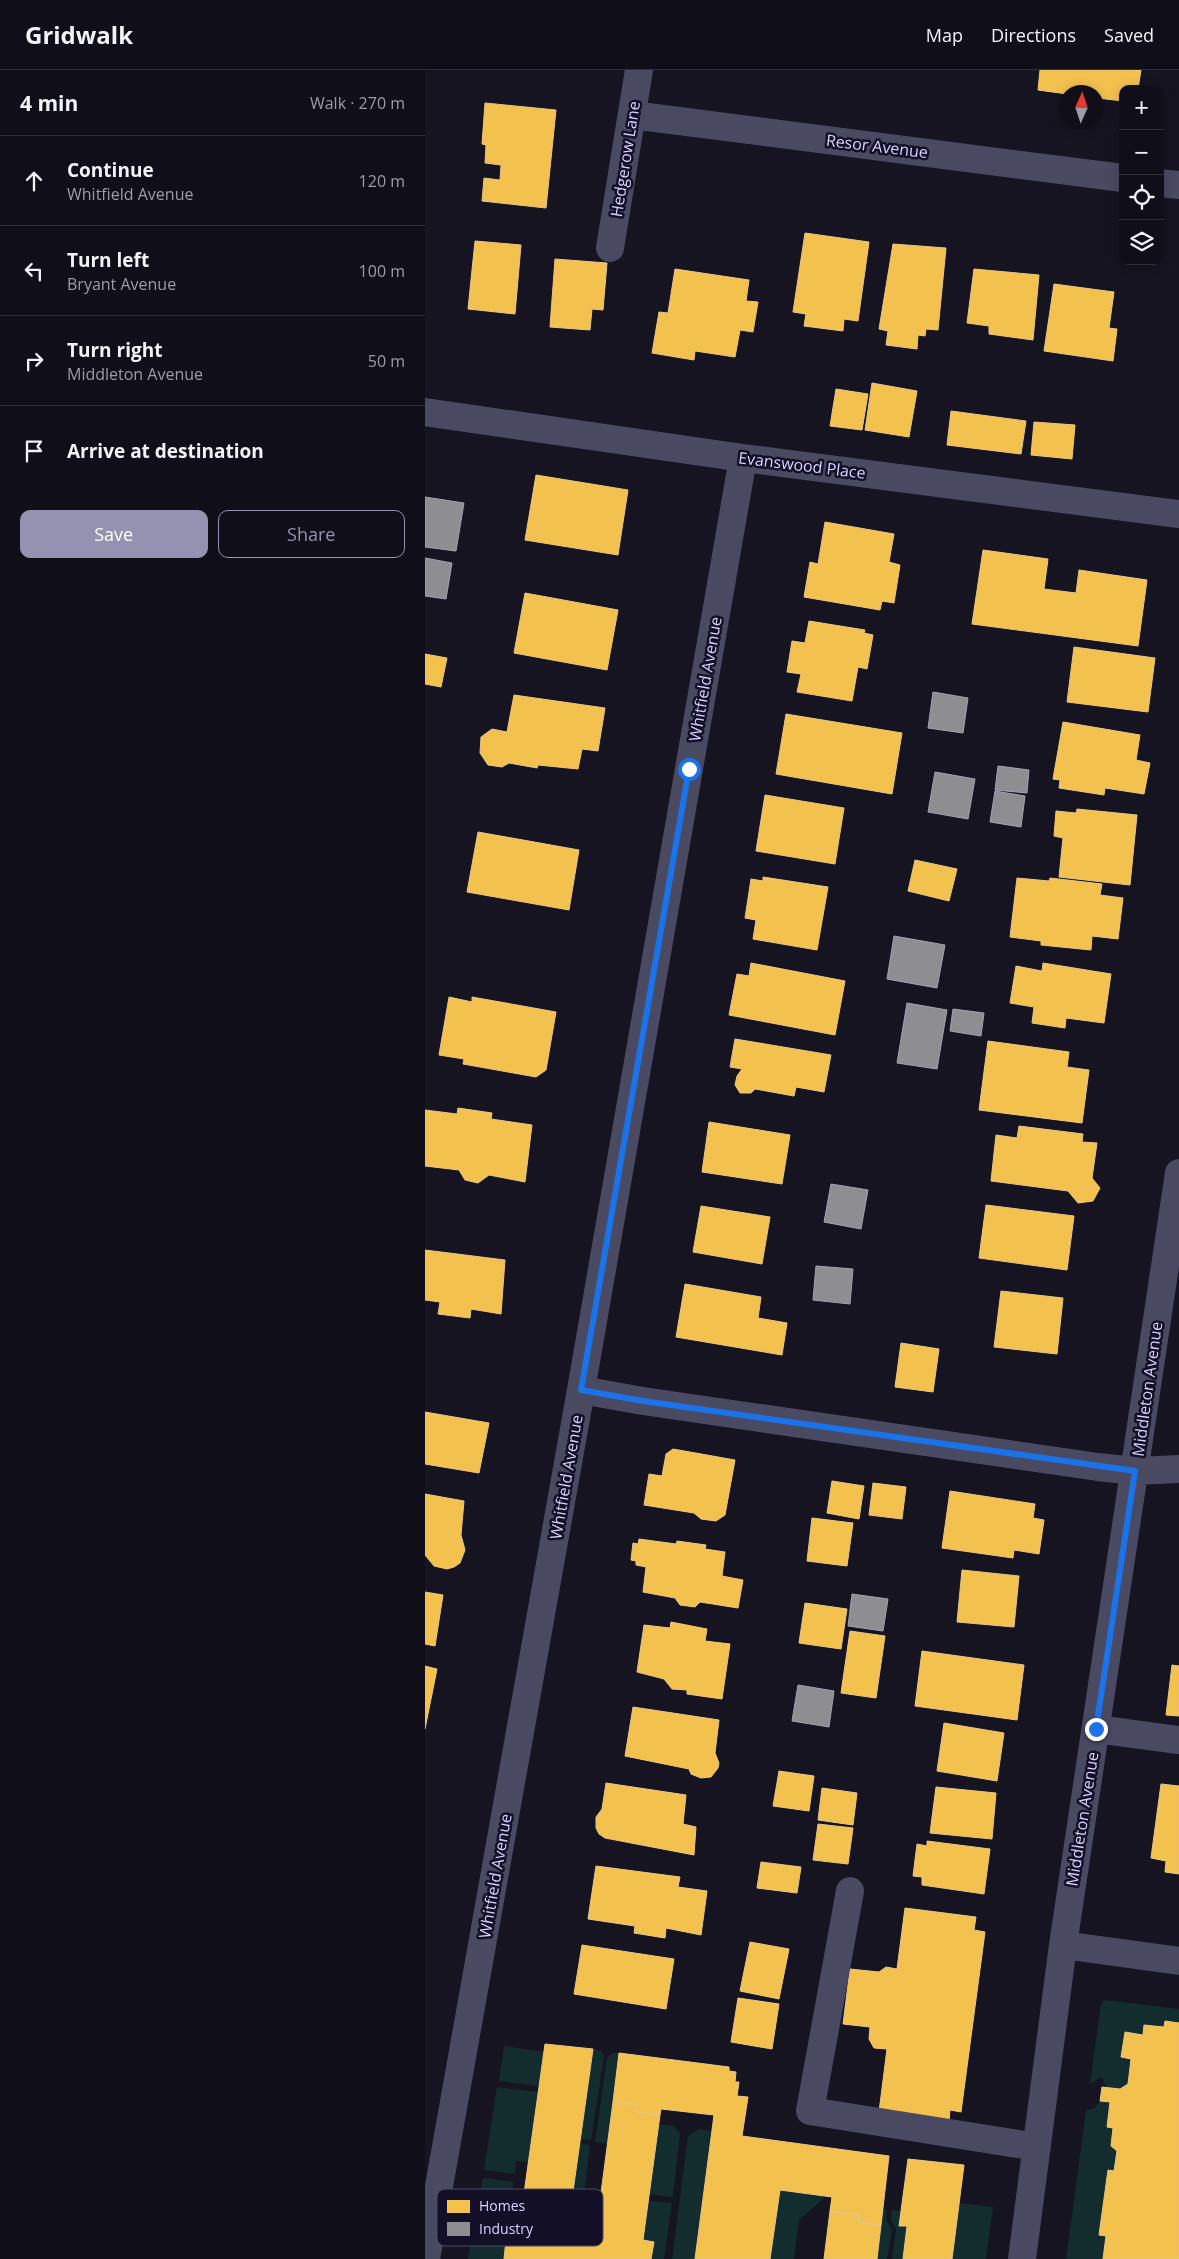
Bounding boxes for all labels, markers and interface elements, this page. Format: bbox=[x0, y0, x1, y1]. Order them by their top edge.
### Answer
text: Gridwalk bbox=[25, 18, 133, 51]
text: Map bbox=[926, 23, 963, 47]
text: Directions bbox=[991, 23, 1076, 47]
text: Saved bbox=[1104, 23, 1154, 47]
north arrow bbox=[1059, 85, 1104, 130]
map controls bbox=[1119, 85, 1164, 265]
button: + bbox=[1119, 85, 1164, 130]
text: 4 min bbox=[20, 89, 78, 117]
text: Walk · 270 m bbox=[310, 92, 405, 114]
street label: Hedgerow Lane bbox=[605, 99, 645, 219]
street label: Resor Avenue bbox=[825, 129, 929, 163]
button: − bbox=[1119, 130, 1164, 175]
text: Continue bbox=[67, 157, 154, 183]
icon: ahead bbox=[20, 167, 48, 195]
text: 120 m bbox=[359, 170, 405, 192]
button: locate bbox=[1119, 175, 1164, 220]
text: Whitfield Avenue bbox=[67, 183, 193, 205]
button: layers bbox=[1119, 220, 1164, 265]
text: Turn left bbox=[67, 247, 149, 273]
icon: left bbox=[20, 257, 48, 285]
text: 100 m bbox=[359, 260, 405, 282]
text: Bryant Avenue bbox=[67, 273, 176, 295]
text: Turn right bbox=[67, 337, 162, 363]
icon: right bbox=[20, 347, 48, 375]
text: 50 m bbox=[368, 350, 405, 372]
text: Middleton Avenue bbox=[67, 363, 203, 385]
icon: arrive bbox=[20, 437, 48, 465]
text: Arrive at destination bbox=[67, 438, 264, 464]
street label: Evanswood Place bbox=[737, 446, 867, 484]
button: Save bbox=[20, 510, 208, 558]
button: Share bbox=[218, 510, 405, 558]
street label: Whitfield Avenue bbox=[683, 615, 727, 743]
route start bbox=[678, 758, 701, 781]
street label: Middleton Avenue bbox=[1127, 1320, 1167, 1458]
street label: Whitfield Avenue bbox=[544, 1413, 588, 1541]
route end bbox=[1085, 1718, 1108, 1741]
street label: Middleton Avenue bbox=[1060, 1750, 1104, 1888]
street label: Whitfield Avenue bbox=[473, 1812, 517, 1940]
legend bbox=[437, 2189, 603, 2246]
text: Homes bbox=[479, 2196, 526, 2215]
text: Industry bbox=[479, 2219, 534, 2238]

